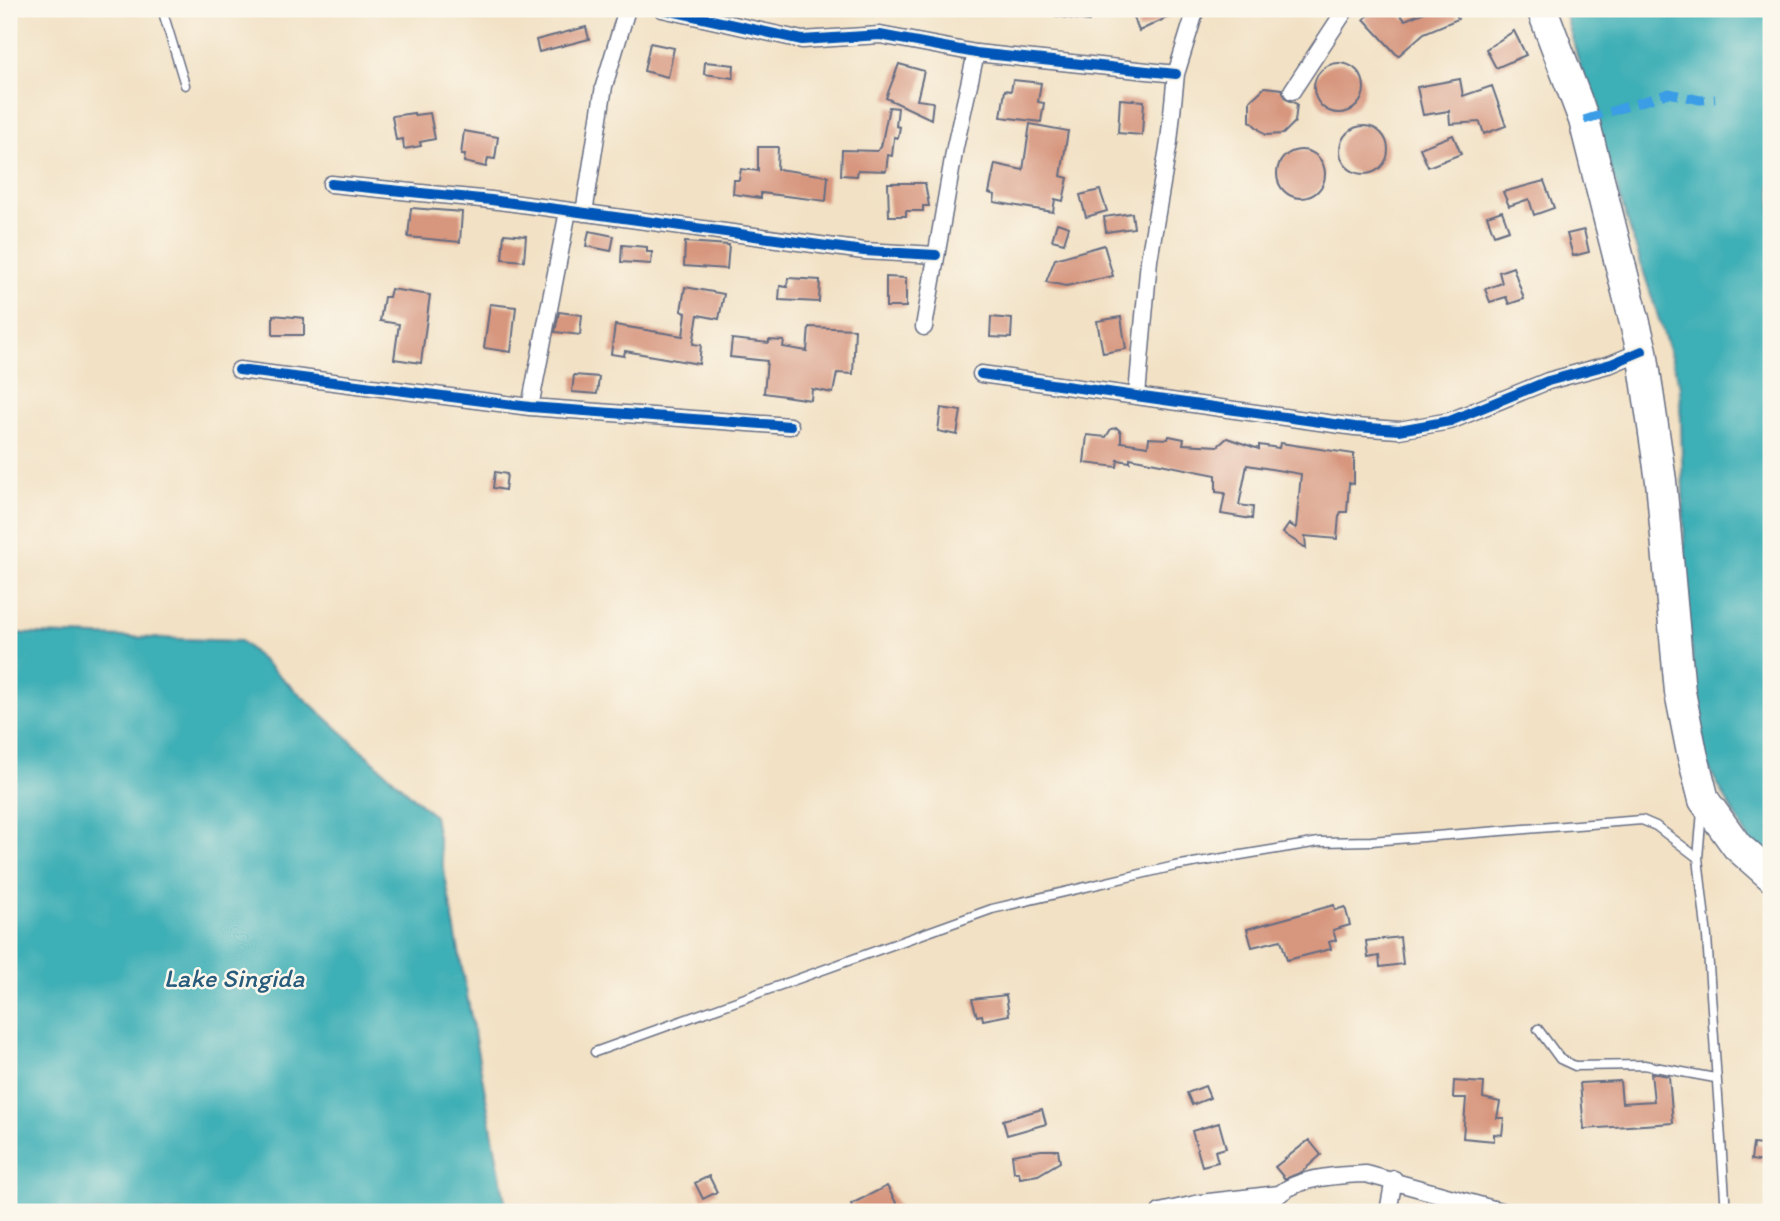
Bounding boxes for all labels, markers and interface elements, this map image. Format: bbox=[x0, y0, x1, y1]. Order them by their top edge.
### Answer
water label: Lake Singida bbox=[164, 962, 305, 994]

